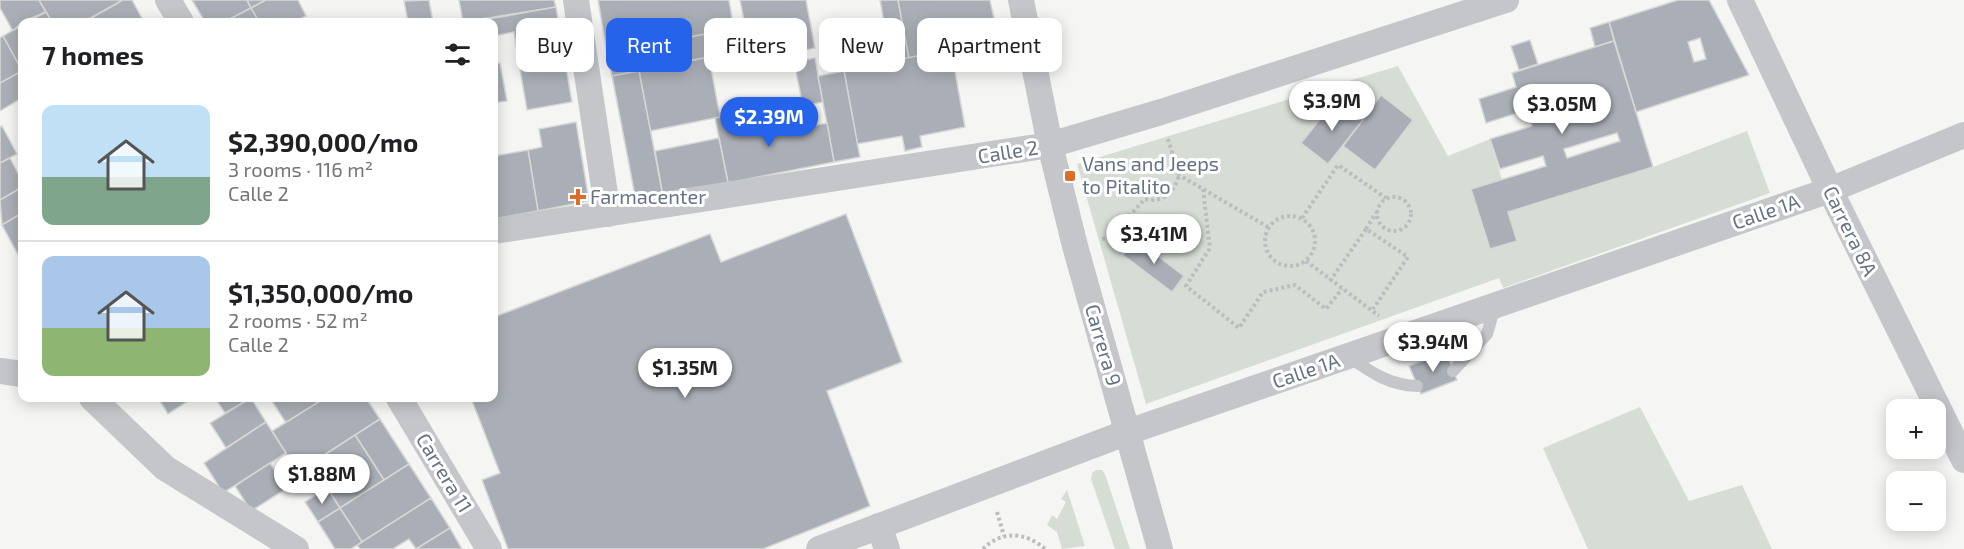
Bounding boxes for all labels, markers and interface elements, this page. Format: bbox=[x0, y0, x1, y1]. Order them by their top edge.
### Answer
chip: Buy bbox=[516, 18, 594, 72]
chip: Rent bbox=[606, 18, 692, 72]
chip: Filters bbox=[704, 18, 807, 72]
chip: New bbox=[819, 18, 905, 72]
chip: Apartment bbox=[917, 18, 1062, 72]
icon: filters bbox=[441, 38, 474, 71]
text: 7 homes bbox=[42, 39, 144, 70]
pin: $3.9M bbox=[1290, 81, 1374, 132]
pin: $3.05M bbox=[1513, 84, 1611, 135]
text: $3.9M bbox=[1303, 88, 1361, 112]
text: $3.05M bbox=[1527, 91, 1597, 115]
pin: $2.39M bbox=[720, 97, 818, 148]
text: $2.39M bbox=[734, 104, 804, 128]
text: $2,390,000/mo bbox=[228, 126, 418, 157]
icon: home bbox=[90, 129, 162, 201]
street label: Calle 2 bbox=[976, 134, 1040, 168]
place label: Vans and Jeeps to Pitalito bbox=[1082, 151, 1219, 198]
text: 3 rooms · 116 m² bbox=[228, 157, 373, 181]
marker: Vans and Jeeps to Pitalito bbox=[1063, 169, 1077, 183]
text: Calle 2 bbox=[228, 181, 289, 205]
street label: Carrera 8A bbox=[1819, 182, 1883, 280]
place label: Farmacenter bbox=[590, 184, 706, 208]
street label: Calle 1A bbox=[1729, 188, 1803, 234]
marker: Farmacenter bbox=[571, 190, 585, 204]
pin: $3.41M bbox=[1105, 214, 1203, 265]
text: $3.41M bbox=[1120, 221, 1188, 245]
text: $1,350,000/mo bbox=[228, 277, 413, 308]
icon: home bbox=[90, 280, 162, 352]
street label: Carrera 9 bbox=[1081, 301, 1127, 388]
text: 2 rooms · 52 m² bbox=[228, 308, 368, 332]
pin: $3.94M bbox=[1384, 322, 1482, 373]
text: $3.94M bbox=[1398, 329, 1468, 353]
text: Calle 2 bbox=[228, 332, 289, 356]
street label: Calle 1A bbox=[1269, 347, 1343, 393]
pin: $1.35M bbox=[636, 348, 734, 399]
text: $1.35M bbox=[652, 355, 718, 379]
map controls bbox=[1886, 399, 1946, 531]
button: + bbox=[1886, 399, 1946, 459]
street label: Carrera 11 bbox=[412, 428, 478, 517]
pin: $1.88M bbox=[273, 454, 371, 505]
text: $1.88M bbox=[288, 461, 356, 485]
button: − bbox=[1886, 471, 1946, 531]

